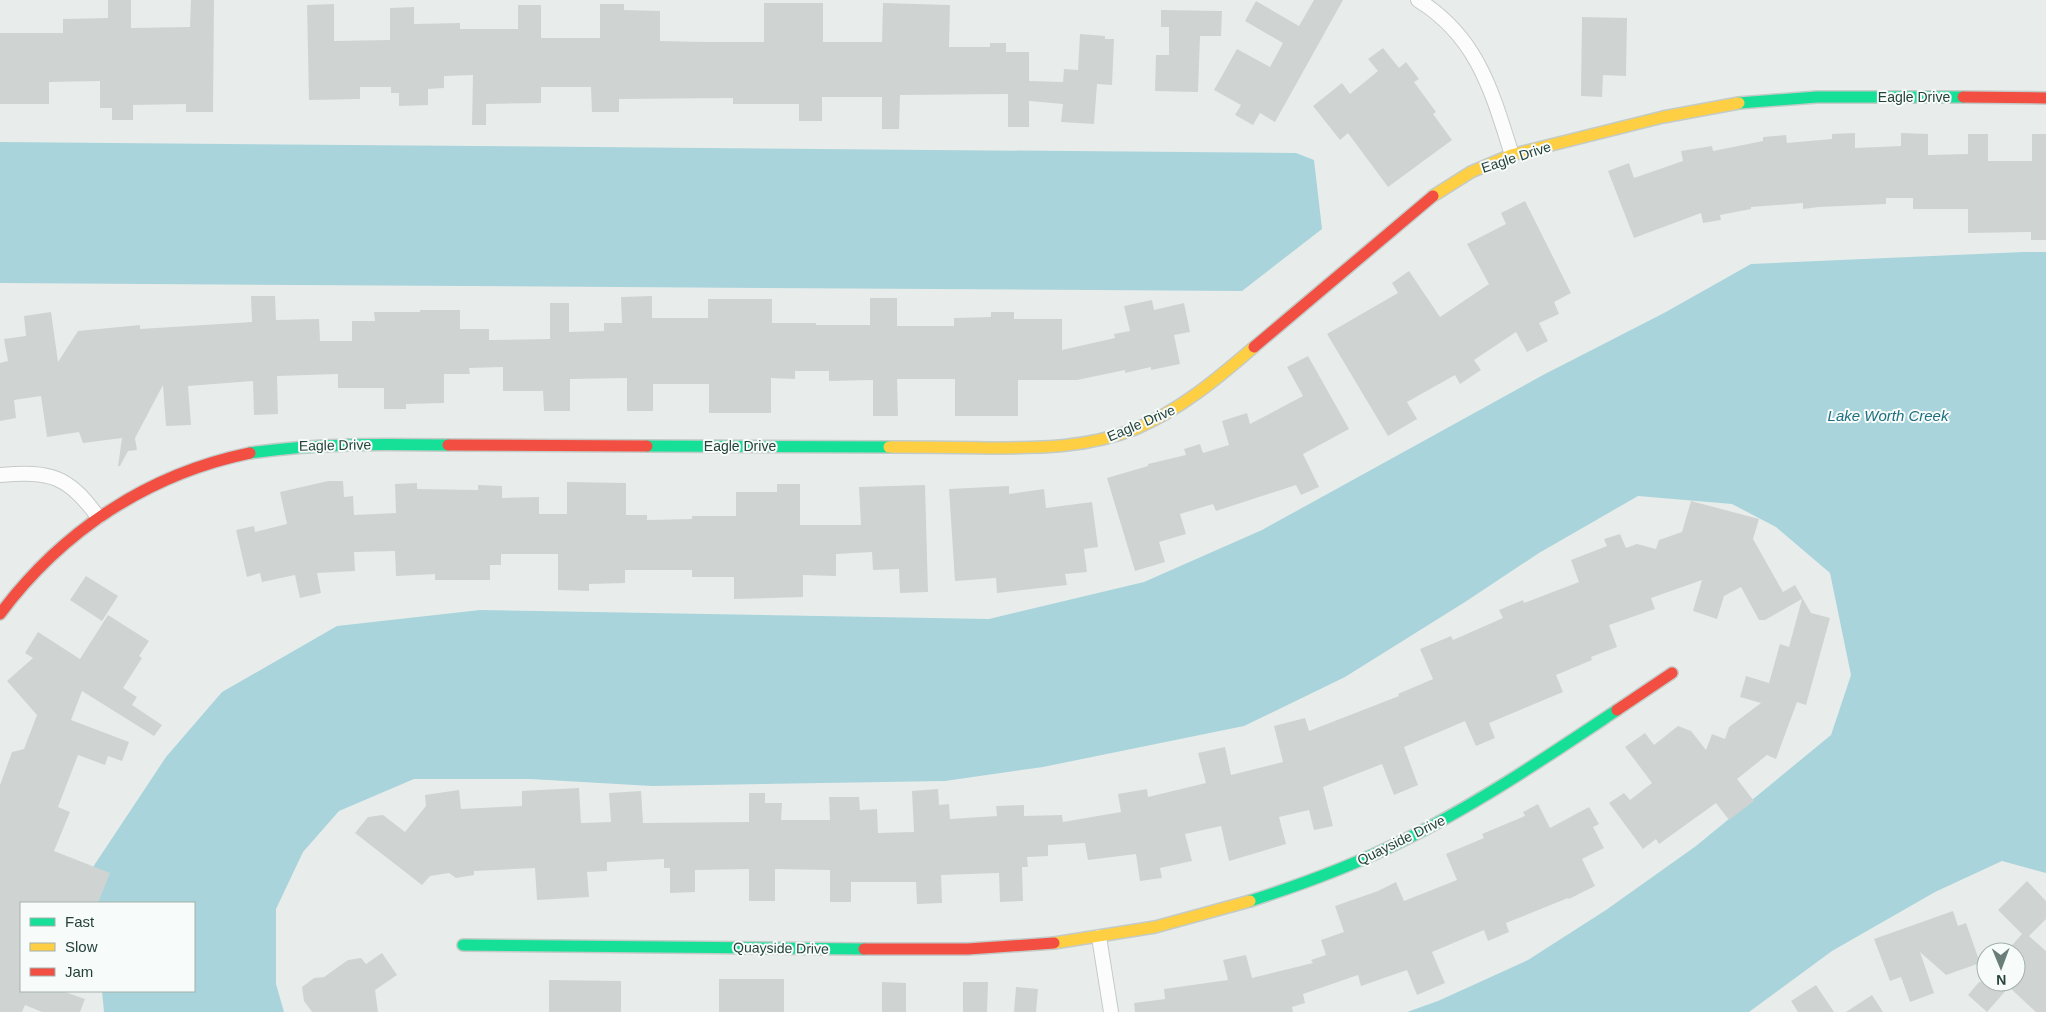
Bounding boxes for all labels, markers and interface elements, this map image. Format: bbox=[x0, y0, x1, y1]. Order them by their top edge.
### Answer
street label: Eagle Drive bbox=[1878, 89, 1950, 105]
street label: Eagle Drive bbox=[1479, 138, 1553, 176]
street label: Eagle Drive bbox=[1105, 401, 1178, 445]
water label: Lake Worth Creek bbox=[1828, 407, 1950, 424]
street label: Eagle Drive bbox=[299, 436, 372, 454]
street label: Eagle Drive bbox=[704, 438, 776, 454]
street label: Quayside Drive bbox=[1354, 812, 1448, 868]
legend bbox=[20, 902, 195, 992]
text: Fast bbox=[65, 913, 95, 930]
text: Slow bbox=[65, 938, 98, 955]
street label: Quayside Drive bbox=[733, 939, 829, 957]
north arrow bbox=[1976, 942, 2026, 992]
text: Jam bbox=[65, 963, 93, 980]
text: N bbox=[1996, 972, 2006, 988]

